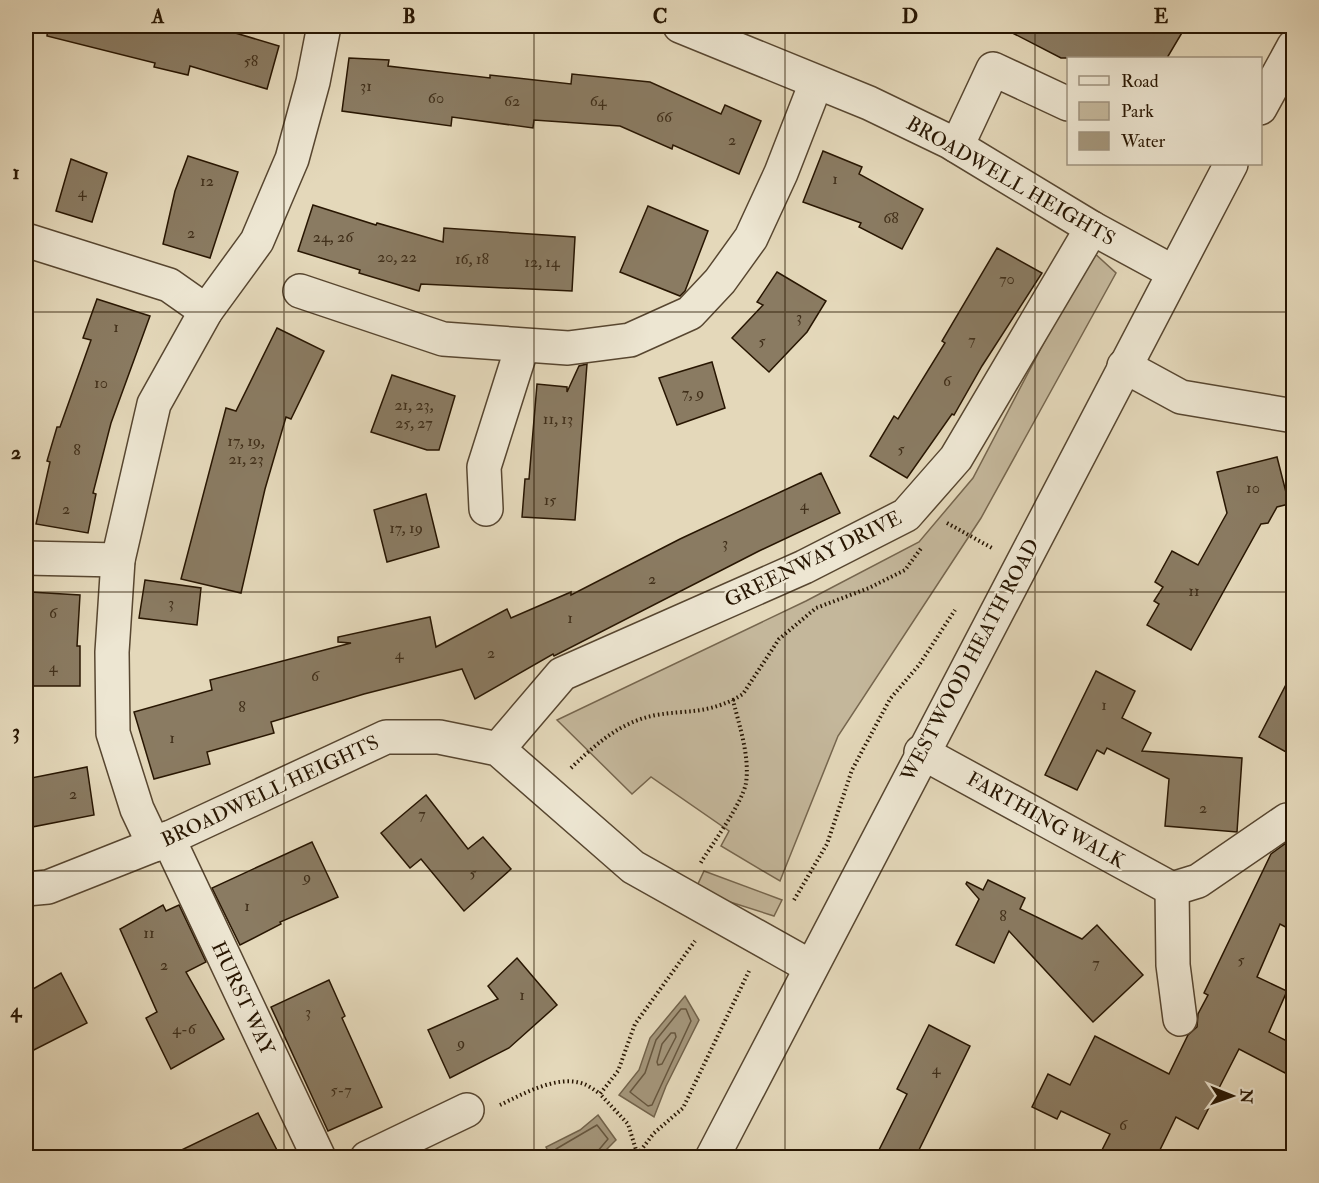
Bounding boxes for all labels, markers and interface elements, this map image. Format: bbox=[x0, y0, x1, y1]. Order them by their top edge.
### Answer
text: A bbox=[151, 4, 165, 29]
text: B bbox=[402, 4, 416, 29]
text: C bbox=[653, 4, 667, 29]
text: D bbox=[902, 4, 918, 29]
text: E bbox=[1154, 4, 1169, 29]
house number: 58 bbox=[244, 51, 259, 71]
legend bbox=[1067, 57, 1262, 165]
text: Road bbox=[1121, 70, 1159, 93]
house number: 31 bbox=[360, 76, 372, 96]
house number: 60 bbox=[428, 88, 444, 108]
house number: 62 bbox=[504, 91, 520, 111]
house number: 64 bbox=[590, 91, 608, 111]
text: Park bbox=[1121, 100, 1154, 123]
house number: 66 bbox=[656, 107, 673, 127]
street label: BROADWELL HEIGHTS bbox=[902, 111, 1120, 251]
house number: 2 bbox=[728, 130, 736, 150]
text: Water bbox=[1120, 130, 1165, 153]
text: 1 bbox=[12, 160, 20, 185]
house number: 1 bbox=[832, 169, 838, 189]
house number: 12 bbox=[200, 171, 214, 191]
house number: 4 bbox=[78, 182, 88, 202]
house number: 68 bbox=[883, 208, 899, 228]
house number: 2 bbox=[187, 223, 195, 243]
house number: 24, 26 bbox=[313, 227, 354, 247]
house number: 20, 22 bbox=[377, 247, 417, 267]
house number: 16, 18 bbox=[455, 249, 490, 269]
house number: 12, 14 bbox=[524, 252, 561, 272]
house number: 70 bbox=[999, 269, 1015, 289]
house number: 3 bbox=[796, 307, 802, 327]
house number: 1 bbox=[113, 317, 119, 337]
house number: 7 bbox=[968, 330, 976, 350]
house number: 5 bbox=[758, 331, 766, 351]
house number: 6 bbox=[943, 371, 952, 391]
house number: 10 bbox=[94, 373, 108, 393]
house number: 7, 9 bbox=[682, 383, 704, 403]
house number: 21, 23, 25, 27 bbox=[394, 395, 434, 433]
house number: 11, 13 bbox=[543, 409, 573, 429]
house number: 17, 19, 21, 23 bbox=[227, 431, 265, 469]
house number: 5 bbox=[897, 439, 905, 459]
text: 2 bbox=[11, 440, 21, 465]
house number: 8 bbox=[73, 440, 81, 460]
house number: 10 bbox=[1246, 478, 1260, 498]
house number: 15 bbox=[544, 490, 556, 510]
house number: 4 bbox=[800, 495, 810, 515]
house number: 2 bbox=[62, 499, 70, 519]
street label: GREENWAY DRIVE bbox=[720, 505, 906, 613]
house number: 17, 19 bbox=[389, 518, 423, 538]
house number: 3 bbox=[722, 533, 728, 553]
street label: WESTWOOD HEATH ROAD bbox=[895, 534, 1045, 786]
house number: 2 bbox=[648, 569, 656, 589]
house number: 11 bbox=[1188, 581, 1200, 601]
house number: 3 bbox=[168, 593, 174, 613]
house number: 6 bbox=[49, 603, 58, 623]
house number: 1 bbox=[567, 608, 573, 628]
house number: 2 bbox=[487, 643, 495, 663]
house number: 4 bbox=[395, 644, 405, 664]
house number: 4 bbox=[49, 657, 59, 677]
house number: 6 bbox=[311, 666, 320, 686]
house number: 1 bbox=[1101, 695, 1107, 715]
house number: 8 bbox=[238, 697, 246, 717]
text: 3 bbox=[12, 719, 20, 744]
house number: 1 bbox=[169, 728, 175, 748]
street label: BROADWELL HEIGHTS bbox=[157, 730, 383, 852]
street label: FARTHING WALK bbox=[963, 766, 1130, 874]
house number: 2 bbox=[69, 784, 77, 804]
house number: 2 bbox=[1199, 798, 1207, 818]
house number: 7 bbox=[418, 804, 426, 824]
house number: 5 bbox=[469, 863, 477, 883]
house number: 9 bbox=[302, 867, 311, 887]
house number: 1 bbox=[244, 896, 250, 916]
house number: 8 bbox=[999, 906, 1007, 926]
house number: 11 bbox=[143, 923, 155, 943]
street label: HURST WAY bbox=[206, 937, 281, 1060]
house number: 5 bbox=[1237, 950, 1245, 970]
house number: 7 bbox=[1092, 953, 1100, 973]
house number: 2 bbox=[160, 955, 168, 975]
house number: 1 bbox=[519, 985, 525, 1005]
text: 4 bbox=[10, 998, 23, 1023]
house number: 3 bbox=[305, 1002, 311, 1022]
house number: 4-6 bbox=[172, 1019, 197, 1039]
house number: 9 bbox=[456, 1033, 465, 1053]
house number: 4 bbox=[932, 1059, 942, 1079]
north arrow bbox=[1202, 1066, 1262, 1126]
house number: 5-7 bbox=[330, 1080, 352, 1100]
text: N bbox=[1236, 1088, 1256, 1104]
house number: 6 bbox=[1119, 1115, 1128, 1135]

